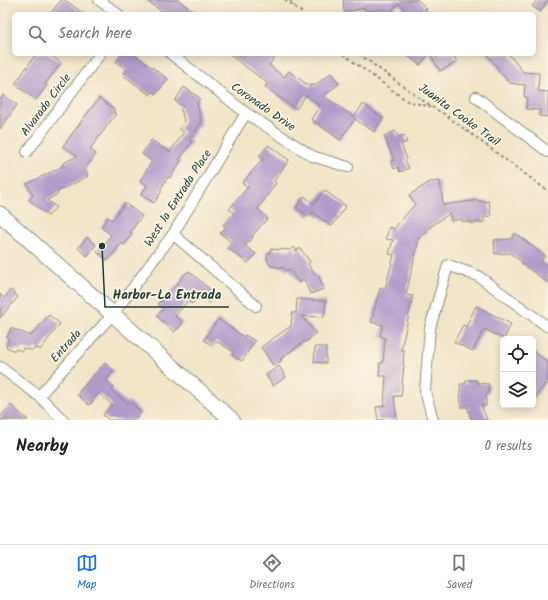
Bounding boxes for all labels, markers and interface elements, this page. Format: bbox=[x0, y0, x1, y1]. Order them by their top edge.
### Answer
search box bbox=[12, 12, 536, 56]
text: Search here bbox=[58, 22, 132, 46]
icon: search bbox=[26, 23, 48, 45]
street label: Alvarado Circle bbox=[16, 69, 76, 140]
street label: Coronado Drive bbox=[227, 78, 300, 137]
street label: Juanita Cooke Trail bbox=[414, 79, 504, 151]
street label: West la Entrada Place bbox=[139, 145, 217, 250]
callout: Harbor-La Entrada bbox=[105, 282, 229, 307]
text: Harbor-La Entrada bbox=[113, 285, 222, 306]
street label: Entrada bbox=[46, 325, 86, 367]
map controls bbox=[500, 336, 536, 408]
button: locate bbox=[500, 336, 536, 372]
button: layers bbox=[500, 372, 536, 408]
text: Nearby bbox=[16, 433, 68, 460]
text: 0 results bbox=[485, 436, 532, 457]
tab: Map bbox=[76, 552, 98, 594]
tab: Directions bbox=[249, 552, 295, 594]
tab: Saved bbox=[446, 552, 472, 594]

